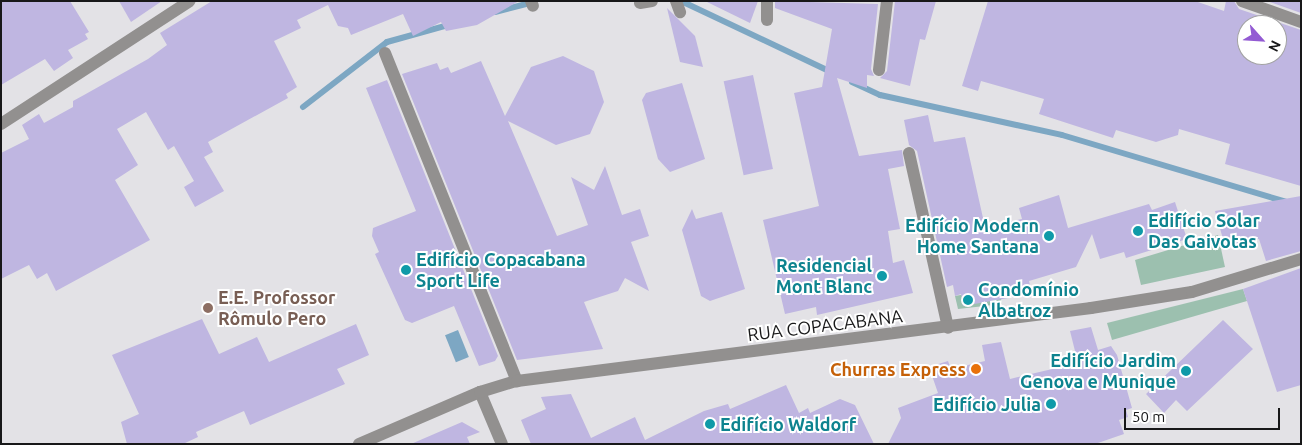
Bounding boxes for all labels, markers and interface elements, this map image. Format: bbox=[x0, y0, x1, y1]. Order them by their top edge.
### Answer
north arrow bbox=[1237, 15, 1287, 65]
text: N bbox=[1265, 38, 1284, 54]
place label: Edifício Solar Das Gaivotas bbox=[1148, 210, 1260, 252]
place label: Edifício Modern Home Santana bbox=[905, 215, 1039, 258]
marker: Edifício Solar Das Gaivotas bbox=[1132, 225, 1144, 237]
marker: Edifício Modern Home Santana bbox=[1043, 230, 1055, 242]
place label: Edifício Copacabana Sport Life bbox=[416, 249, 586, 292]
place label: Residencial Mont Blanc bbox=[776, 255, 872, 298]
marker: Edifício Copacabana Sport Life bbox=[400, 264, 412, 276]
marker: Residencial Mont Blanc bbox=[876, 270, 888, 282]
place label: Condomínio Albatroz bbox=[978, 279, 1079, 322]
place label: E.E. Profossor Rômulo Pero bbox=[218, 287, 335, 330]
marker: Condomínio Albatroz bbox=[962, 294, 974, 306]
marker: E.E. Profossor Rômulo Pero bbox=[202, 302, 214, 314]
street label: RUA COPACABANA bbox=[746, 305, 904, 345]
place label: Edifício Jardim Genova e Munique bbox=[1020, 350, 1176, 392]
place label: Churras Express bbox=[830, 358, 966, 380]
marker: Churras Express bbox=[970, 363, 982, 375]
marker: Edifício Jardim Genova e Munique bbox=[1180, 365, 1192, 377]
place label: Edifício Julia bbox=[933, 393, 1041, 415]
marker: Edifício Julia bbox=[1045, 398, 1057, 410]
scale bar bbox=[1127, 398, 1283, 430]
text: 50 m bbox=[1132, 408, 1165, 425]
place label: Edifício Waldorf bbox=[720, 413, 856, 435]
marker: Edifício Waldorf bbox=[704, 418, 716, 430]

